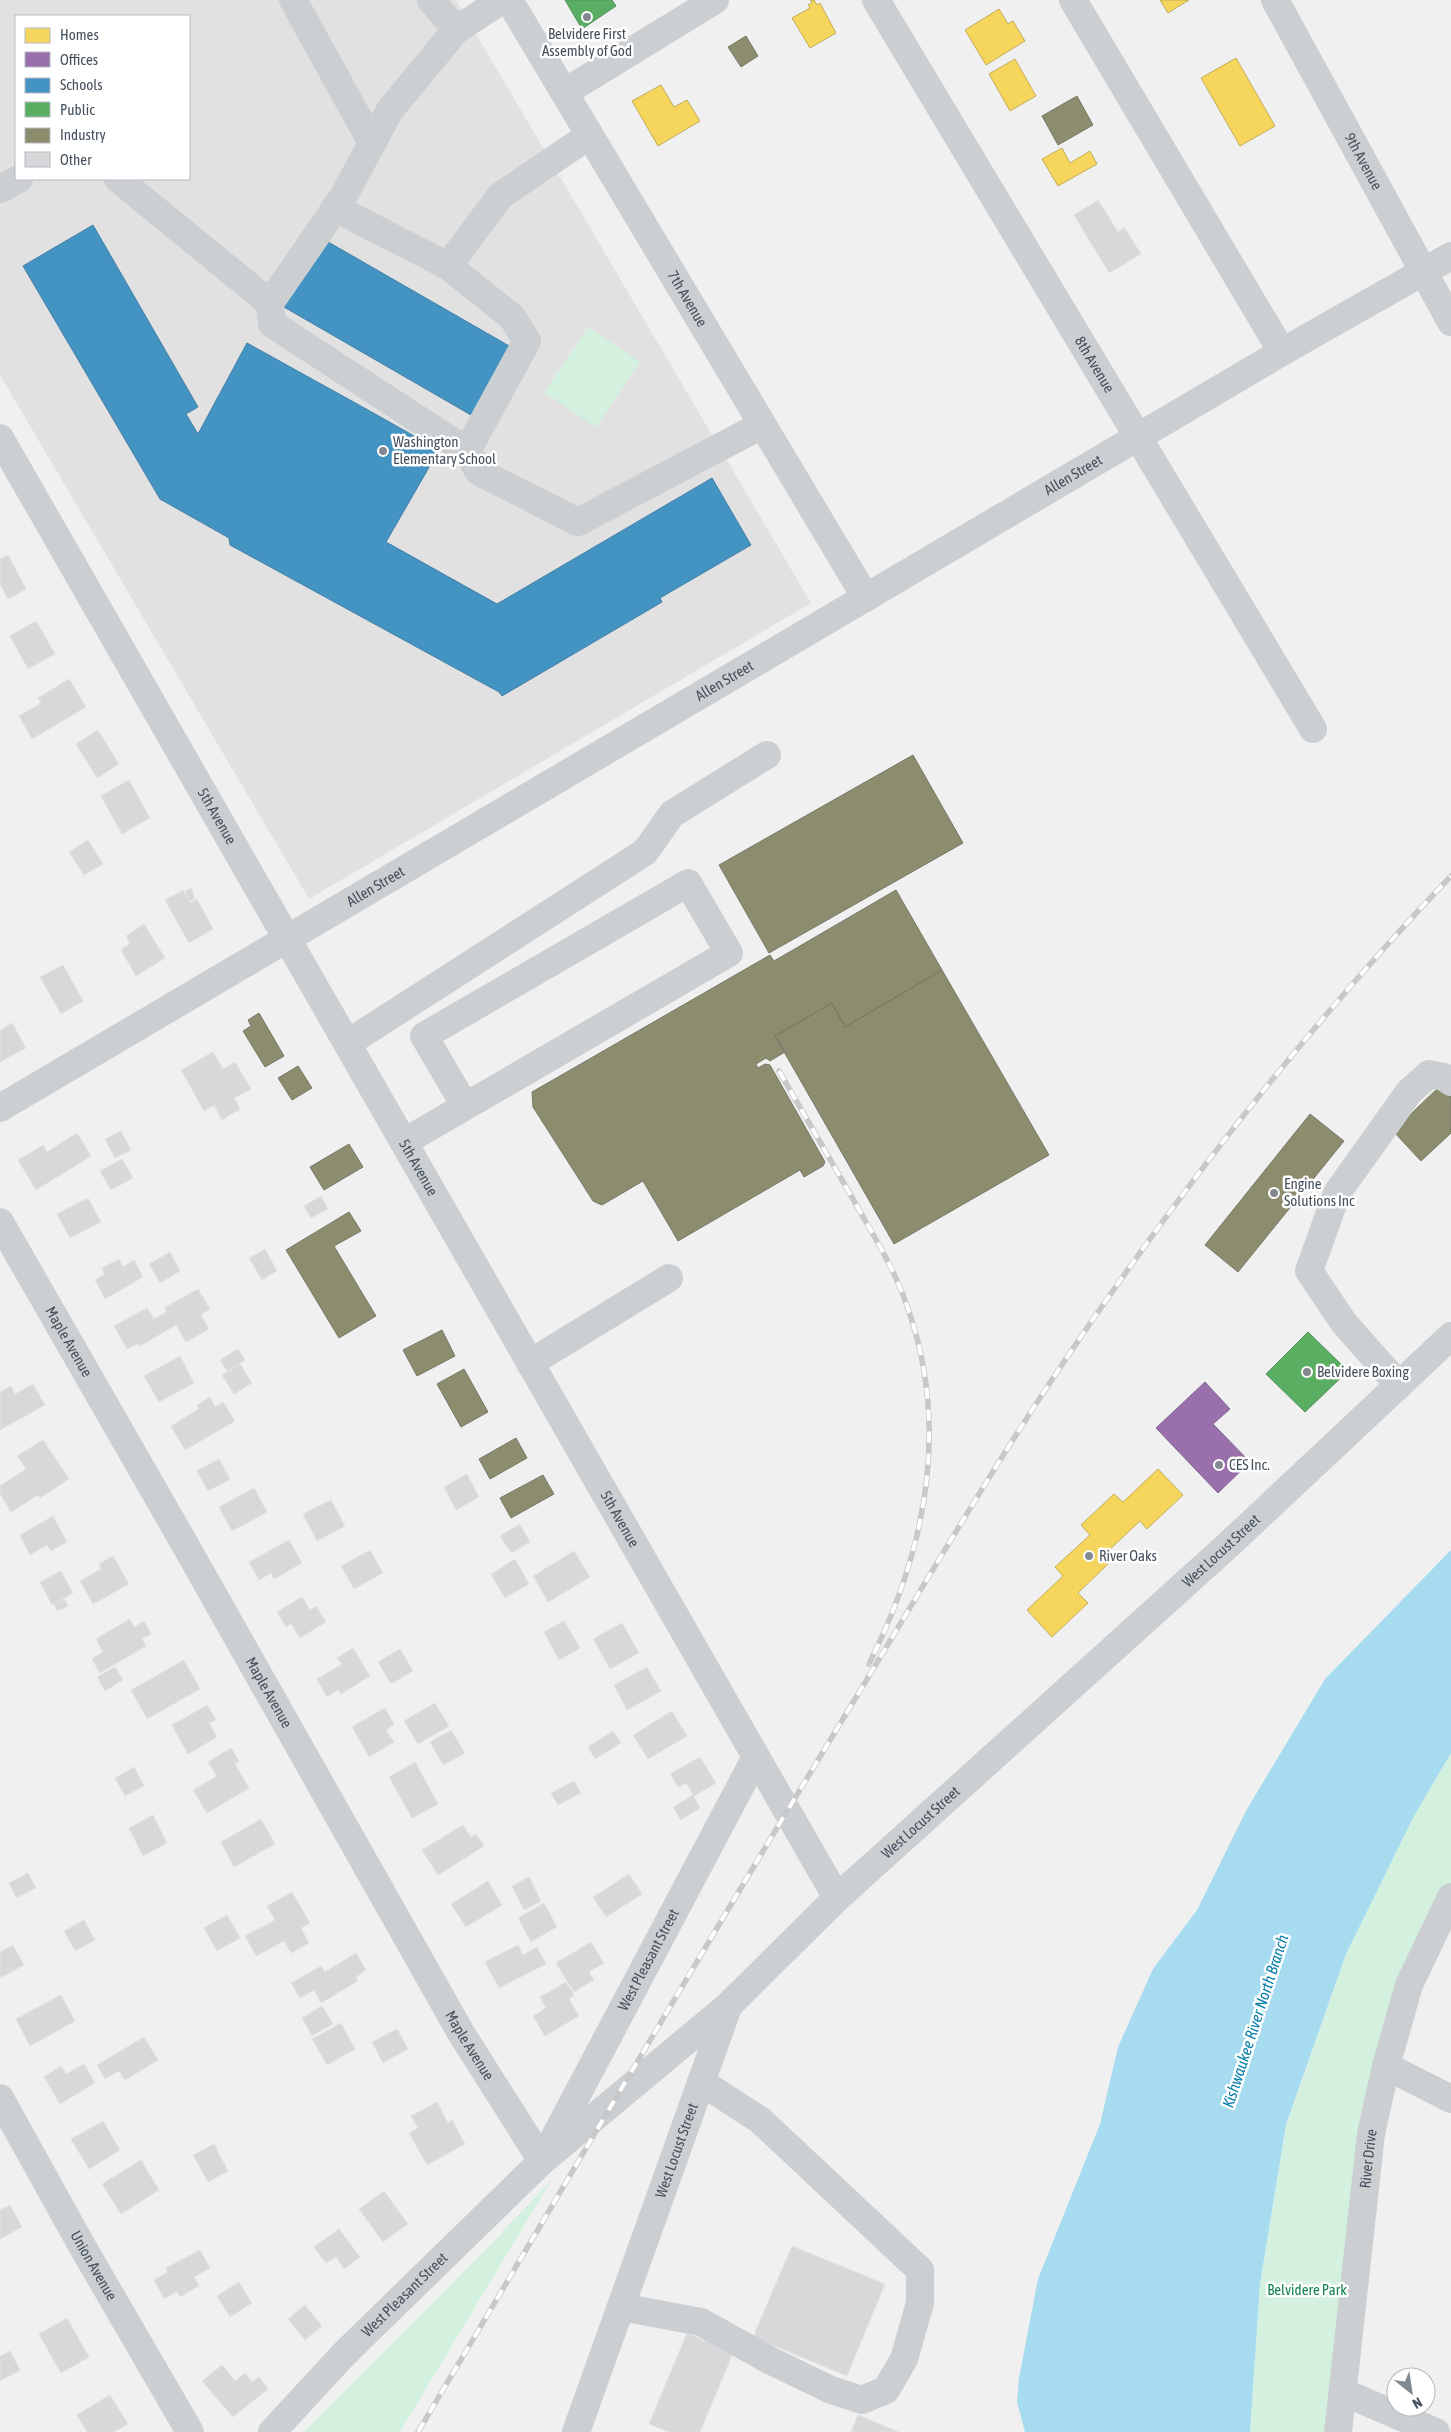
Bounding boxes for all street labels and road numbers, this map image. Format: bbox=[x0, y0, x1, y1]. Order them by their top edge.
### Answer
street label: 9th Avenue bbox=[1341, 130, 1386, 193]
street label: 7th Avenue bbox=[665, 267, 711, 330]
street label: 8th Avenue bbox=[1072, 333, 1118, 396]
street label: Allen Street bbox=[1041, 451, 1105, 498]
street label: Allen Street bbox=[692, 657, 756, 704]
street label: 5th Avenue bbox=[194, 785, 240, 847]
street label: Allen Street bbox=[343, 862, 407, 910]
street label: 5th Avenue bbox=[396, 1136, 442, 1199]
street label: Maple Avenue bbox=[42, 1303, 96, 1380]
street label: 5th Avenue bbox=[597, 1487, 643, 1550]
street label: West Locust Street bbox=[1179, 1511, 1263, 1590]
street label: Maple Avenue bbox=[242, 1654, 296, 1731]
street label: West Locust Street bbox=[878, 1783, 963, 1862]
street label: West Pleasant Street bbox=[614, 1906, 682, 2013]
street label: Maple Avenue bbox=[442, 2008, 498, 2083]
street label: West Locust Street bbox=[651, 2101, 701, 2200]
street label: River Drive bbox=[1356, 2127, 1380, 2189]
street label: Union Avenue bbox=[67, 2228, 121, 2303]
street label: West Pleasant Street bbox=[358, 2249, 451, 2340]

